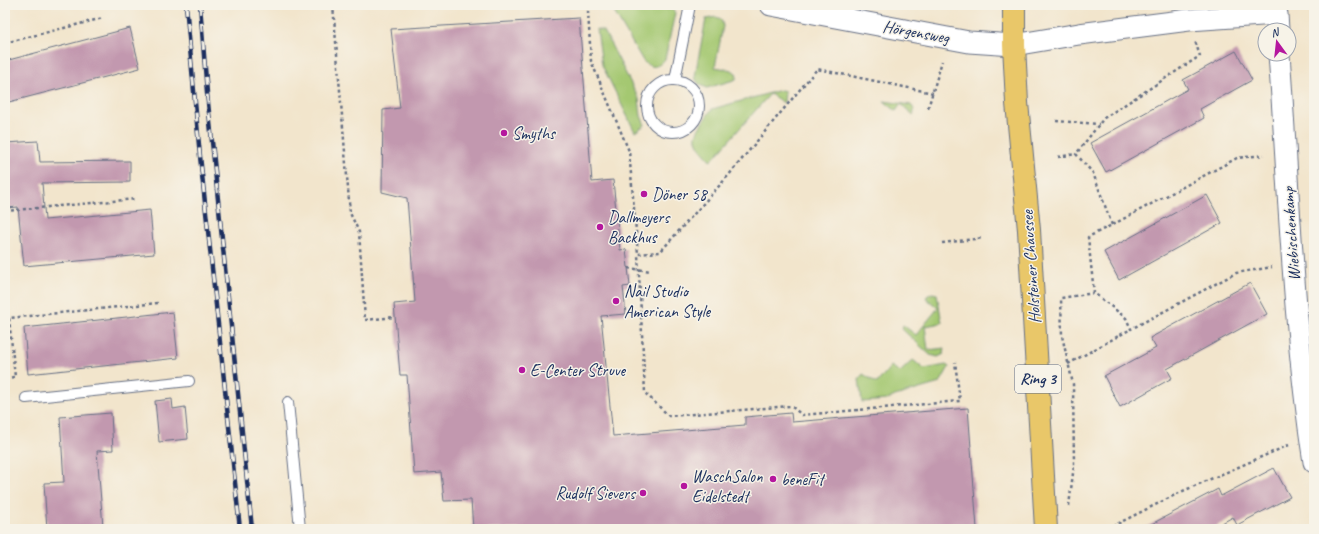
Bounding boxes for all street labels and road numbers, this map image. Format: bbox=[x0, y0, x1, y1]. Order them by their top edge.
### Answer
street label: Hörgensweg bbox=[881, 16, 952, 48]
street label: Wiebischenkamp bbox=[1277, 185, 1305, 282]
street label: Holsteiner Chaussee bbox=[1016, 208, 1045, 324]
road number: Ring 3 bbox=[1015, 365, 1061, 393]

